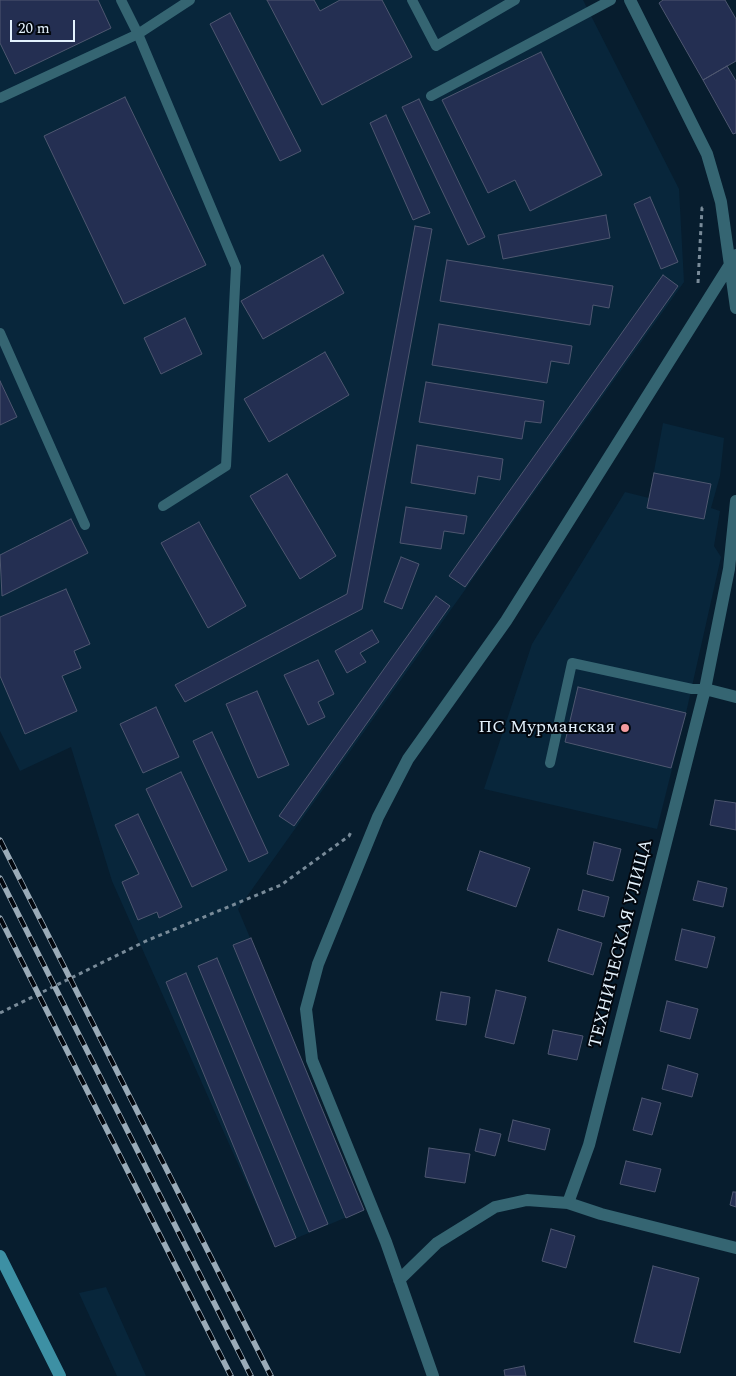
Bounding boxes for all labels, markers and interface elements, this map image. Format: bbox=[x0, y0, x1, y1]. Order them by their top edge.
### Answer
scale bar bbox=[12, 10, 78, 42]
text: 20 m bbox=[18, 17, 50, 40]
place label: ПС Мурманская bbox=[478, 717, 615, 739]
marker: ПС Мурманская bbox=[619, 722, 631, 734]
street label: ТЕХНИЧЕСКАЯ УЛИЦА bbox=[586, 837, 658, 1051]

